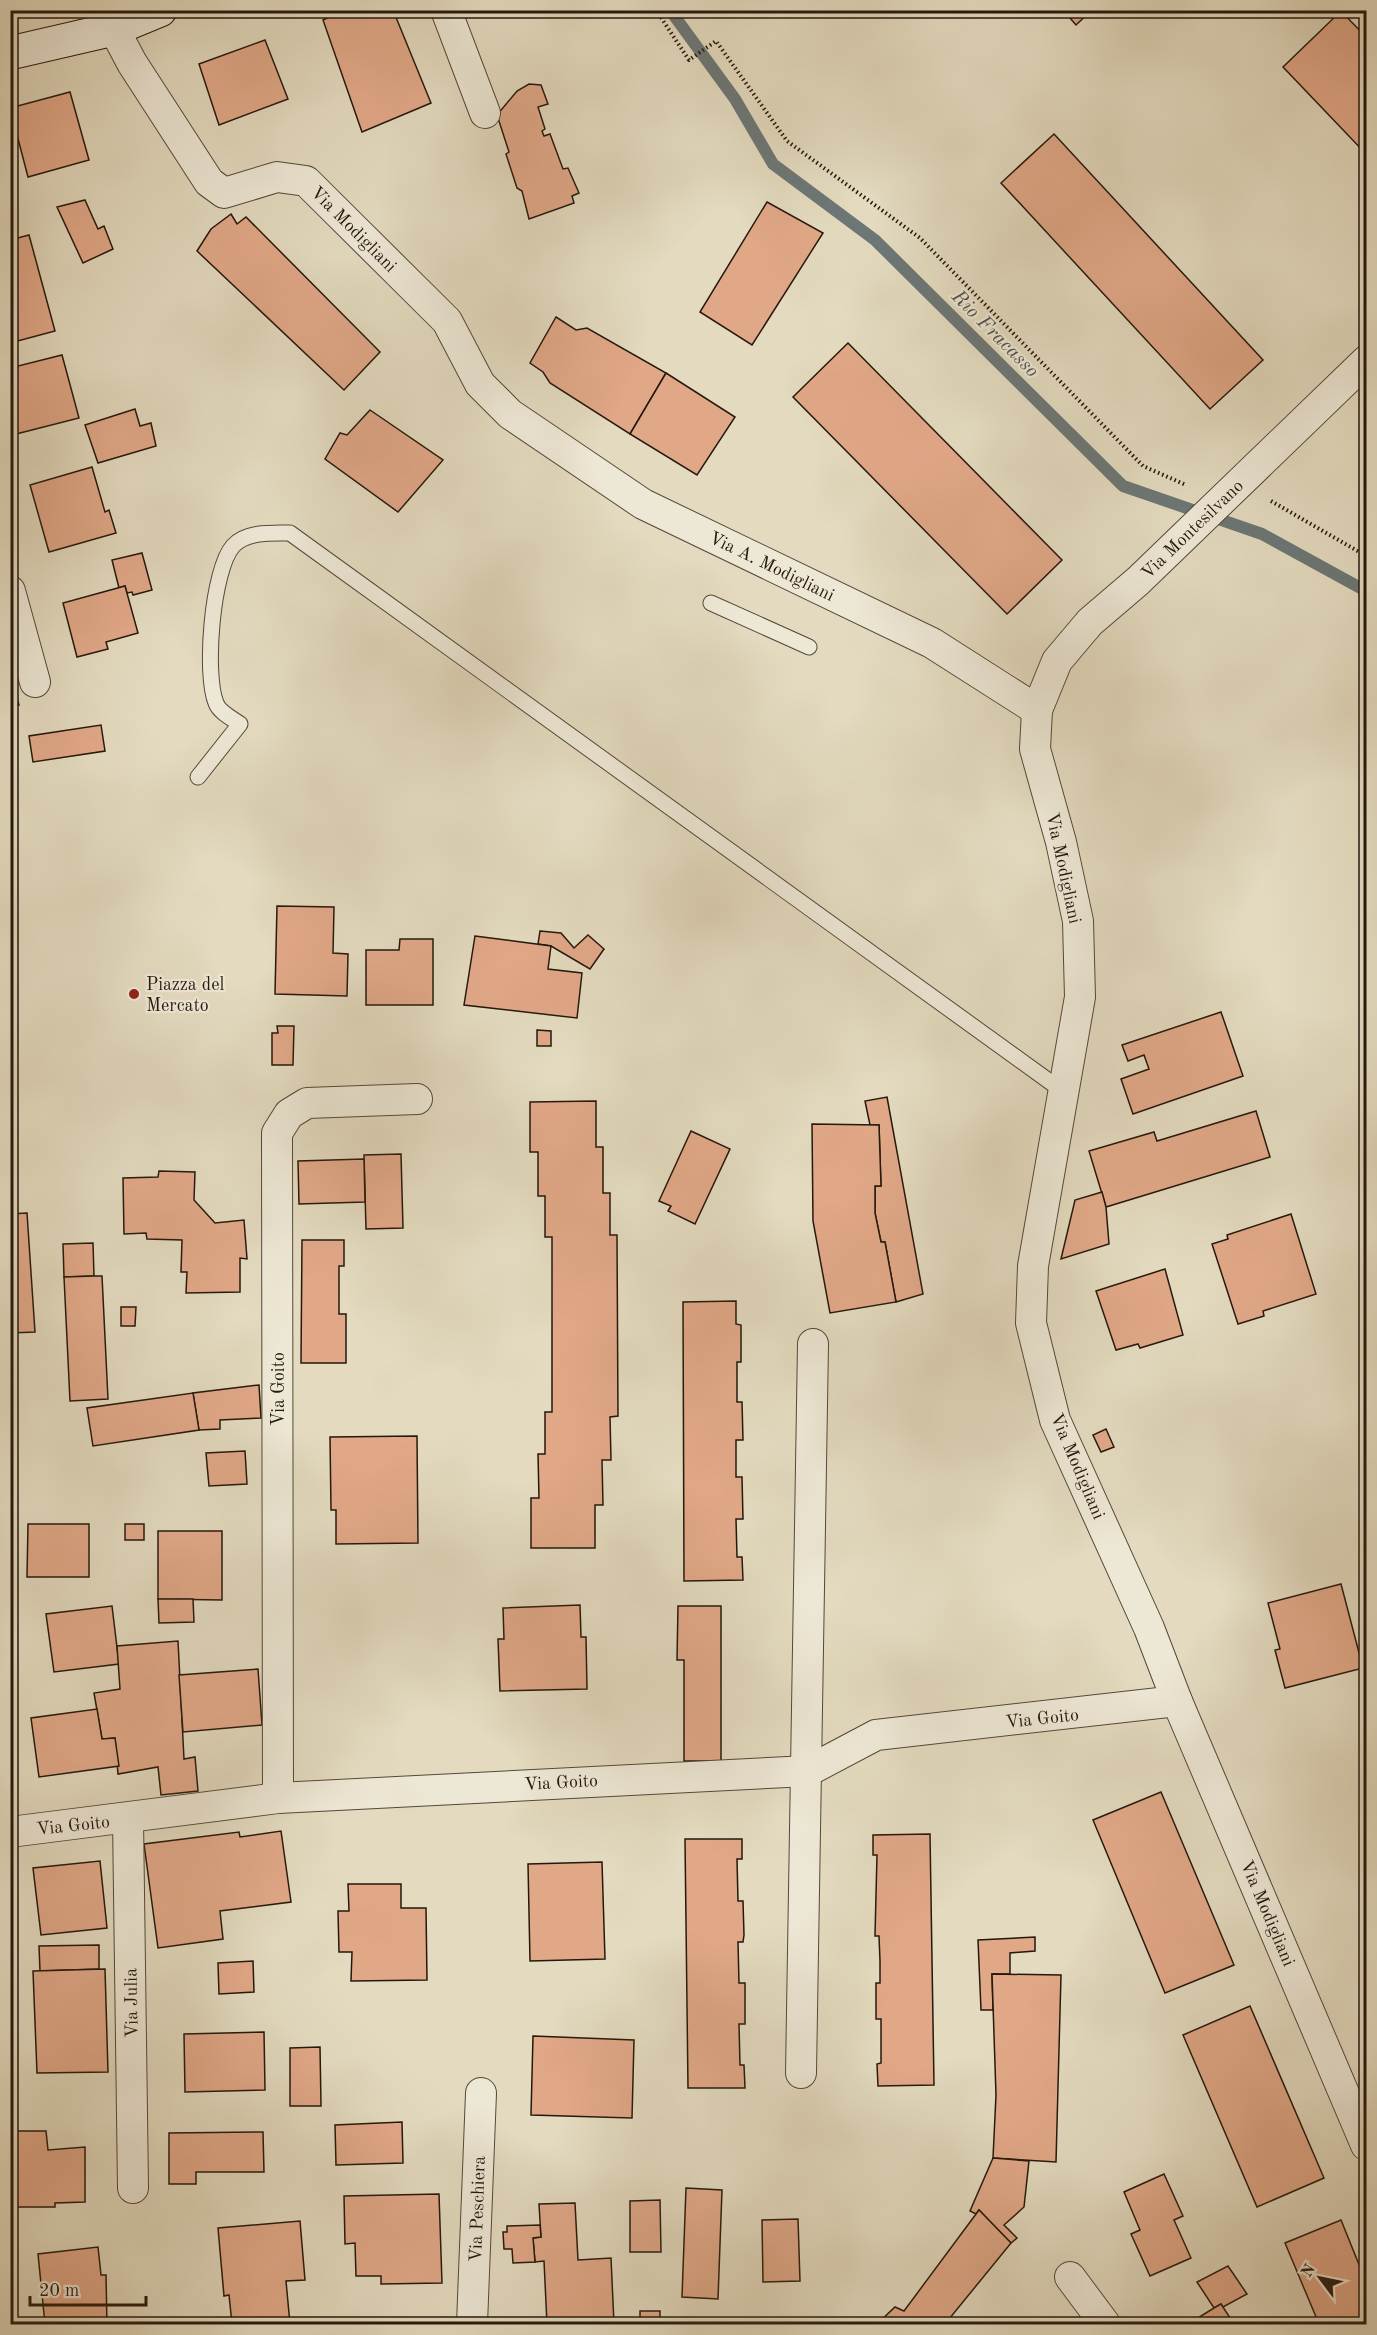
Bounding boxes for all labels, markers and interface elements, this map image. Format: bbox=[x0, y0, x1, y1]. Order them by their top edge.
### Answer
street label: Via Modigliani bbox=[307, 183, 400, 276]
water label: Rio Fracasso bbox=[946, 286, 1042, 382]
street label: Via Montesilvano bbox=[1138, 477, 1247, 583]
street label: Via A. Modigliani bbox=[706, 529, 837, 605]
street label: Via Modigliani bbox=[1042, 811, 1084, 926]
place label: Piazza del Mercato bbox=[146, 976, 224, 1015]
marker: Piazza del Mercato bbox=[127, 987, 141, 1001]
street label: Via Goito bbox=[270, 1352, 288, 1426]
street label: Via Modigliani bbox=[1047, 1411, 1108, 1522]
street label: Via Goito bbox=[1004, 1706, 1080, 1732]
street label: Via Goito bbox=[524, 1772, 598, 1794]
street label: Via Goito bbox=[35, 1813, 111, 1839]
street label: Via Modigliani bbox=[1237, 1858, 1298, 1969]
street label: Via Julia bbox=[122, 1968, 142, 2038]
street label: Via Peschiera bbox=[467, 2155, 489, 2262]
north arrow bbox=[1290, 2248, 1350, 2308]
text: N bbox=[1299, 2261, 1319, 2281]
scale bar bbox=[30, 2269, 146, 2307]
text: 20 m bbox=[39, 2282, 79, 2300]

